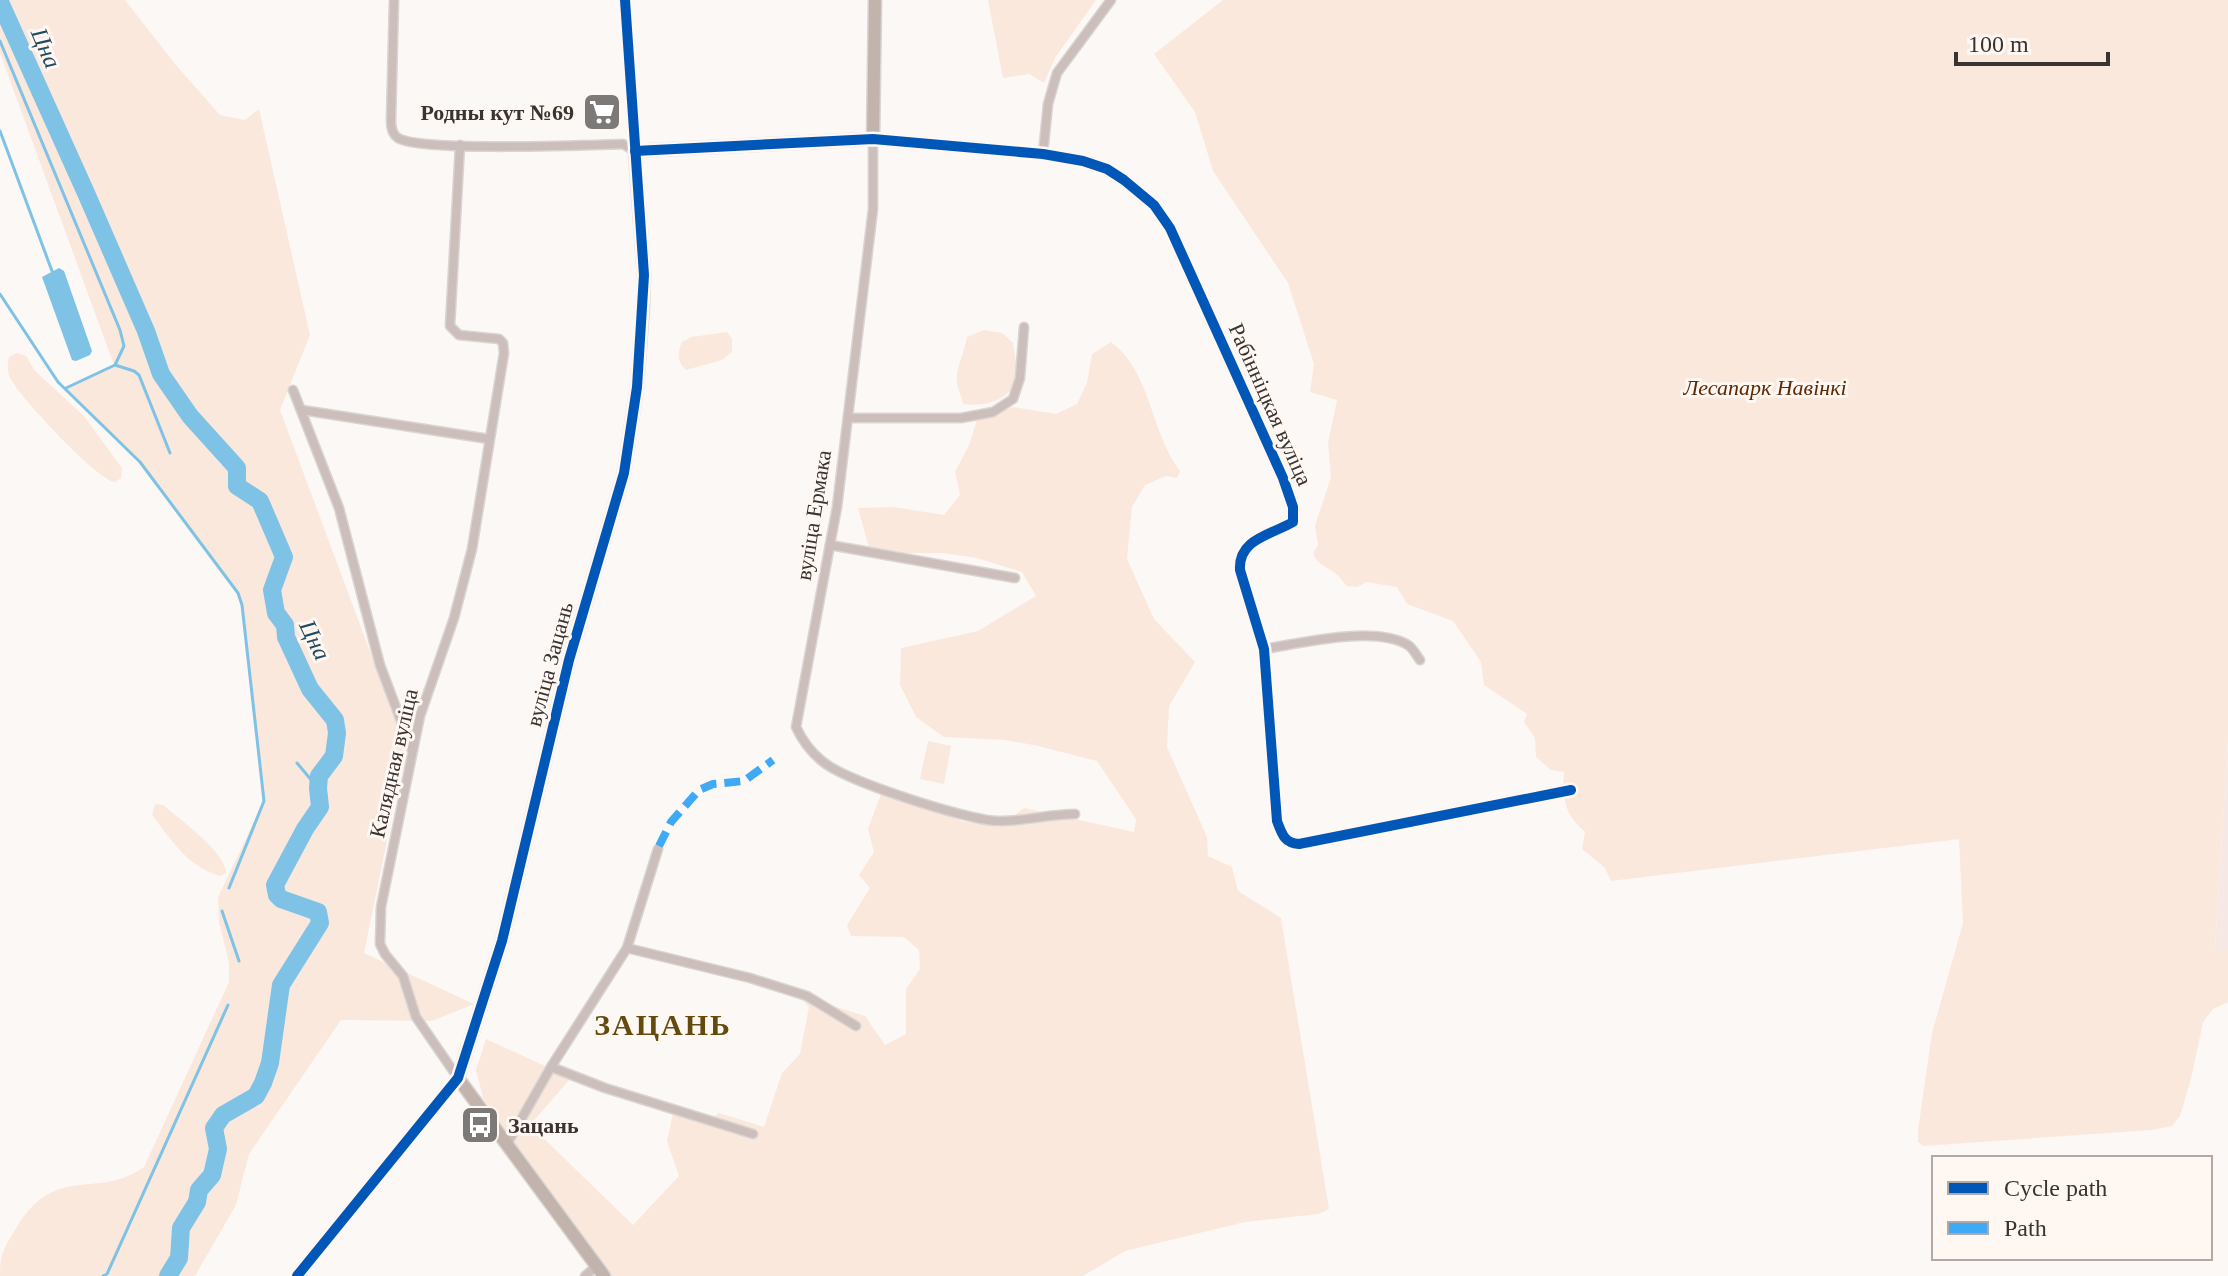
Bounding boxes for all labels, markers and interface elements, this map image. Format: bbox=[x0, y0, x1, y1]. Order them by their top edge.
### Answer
scale bar bbox=[1956, 16, 2108, 66]
water label: Цна bbox=[26, 23, 66, 72]
text: 100 m bbox=[1968, 31, 2029, 57]
supermarket icon: Родны кут №69 bbox=[581, 91, 623, 133]
place label: Родны кут №69 bbox=[420, 100, 574, 125]
street label: Рабінніцкая вуліца bbox=[1224, 319, 1318, 489]
park label: Лесапарк Навінкі bbox=[1682, 375, 1847, 400]
street label: вуліца Ермака bbox=[791, 448, 836, 582]
street label: вуліца Зацань bbox=[521, 599, 578, 729]
water label: Цна bbox=[294, 615, 336, 664]
street label: Калядная вуліца bbox=[364, 686, 423, 840]
district label: ЗАЦАНЬ bbox=[594, 1008, 732, 1041]
bus stop icon: Зацань bbox=[459, 1104, 501, 1146]
place label: Зацань bbox=[508, 1113, 579, 1138]
legend bbox=[1932, 1156, 2212, 1260]
text: Cycle path bbox=[2004, 1175, 2107, 1201]
text: Path bbox=[2004, 1215, 2047, 1241]

